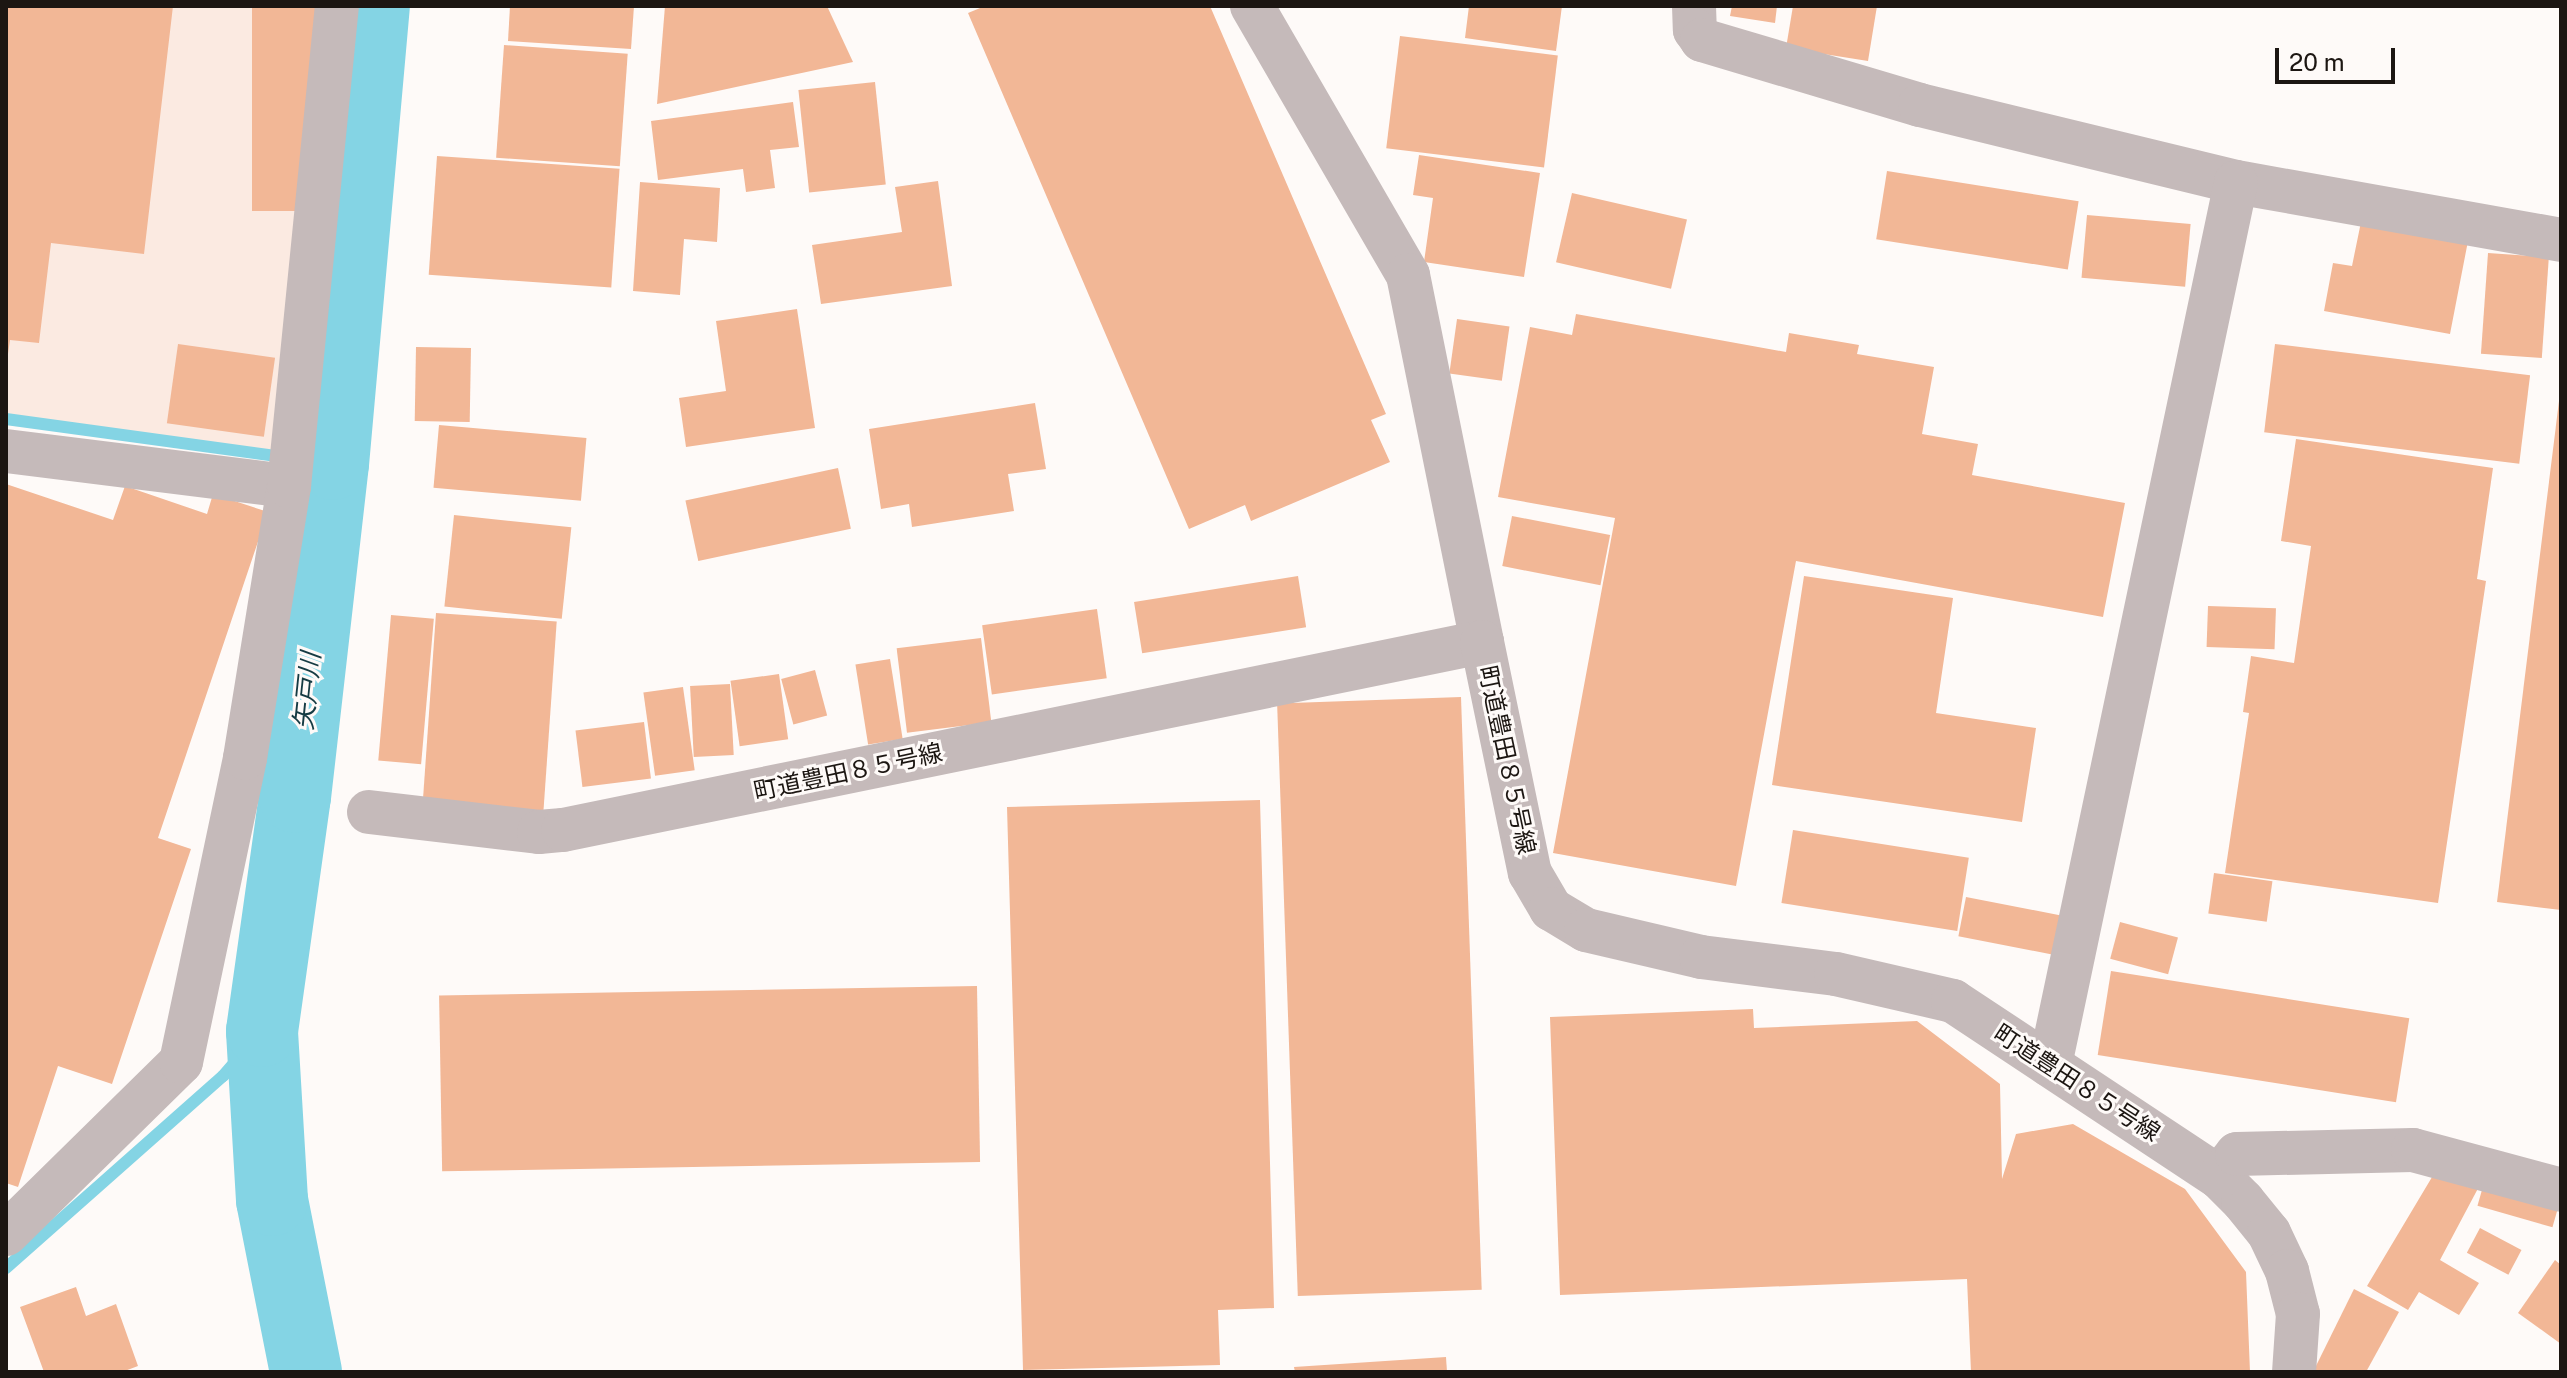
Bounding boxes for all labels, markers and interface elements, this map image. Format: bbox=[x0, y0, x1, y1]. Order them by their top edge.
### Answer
scale bar bbox=[2279, 32, 2399, 82]
text: 20 m bbox=[2289, 48, 2345, 76]
water label: 矢戸川 bbox=[287, 651, 327, 731]
street label: 町道豊田８５号線 bbox=[1473, 663, 1541, 857]
street label: 町道豊田８５号線 bbox=[751, 738, 945, 806]
street label: 町道豊田８５号線 bbox=[1989, 1019, 2165, 1147]

